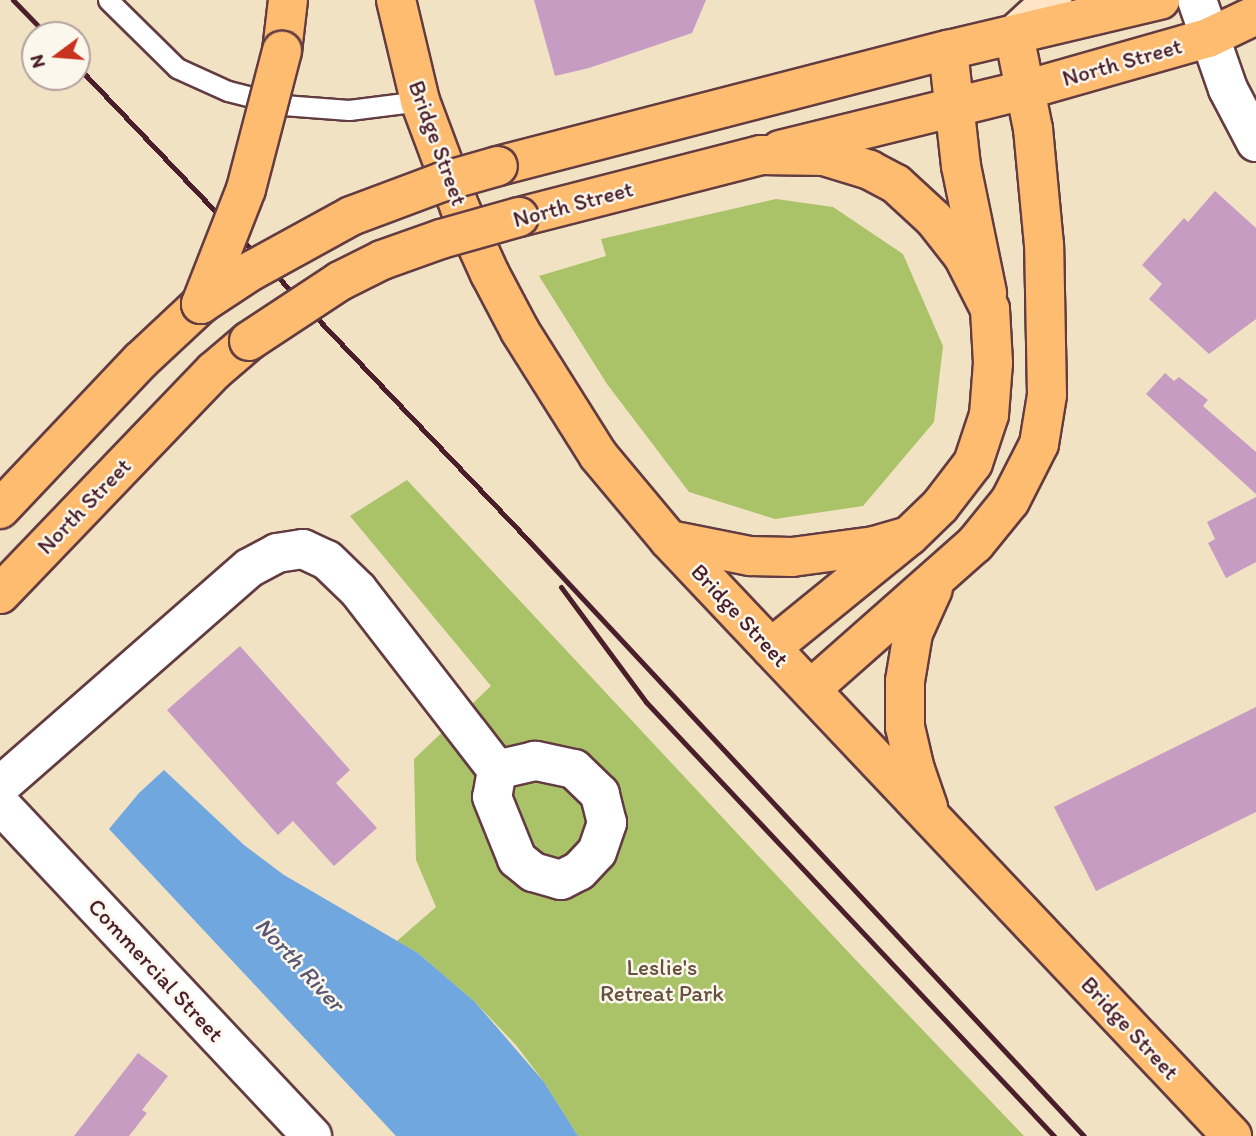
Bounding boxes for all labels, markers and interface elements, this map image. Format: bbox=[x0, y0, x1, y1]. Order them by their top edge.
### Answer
north arrow bbox=[21, 21, 91, 91]
street label: North Street bbox=[1059, 32, 1185, 92]
text: N bbox=[24, 52, 50, 71]
street label: Bridge Street bbox=[403, 77, 473, 209]
street label: North Street bbox=[510, 175, 636, 233]
street label: North Street bbox=[31, 452, 137, 560]
street label: Bridge Street bbox=[685, 558, 795, 672]
street label: Commercial Street bbox=[83, 893, 229, 1047]
water label: North River bbox=[249, 911, 351, 1017]
park label: Leslie's Retreat Park bbox=[600, 953, 724, 1007]
street label: Bridge Street bbox=[1075, 971, 1185, 1085]

